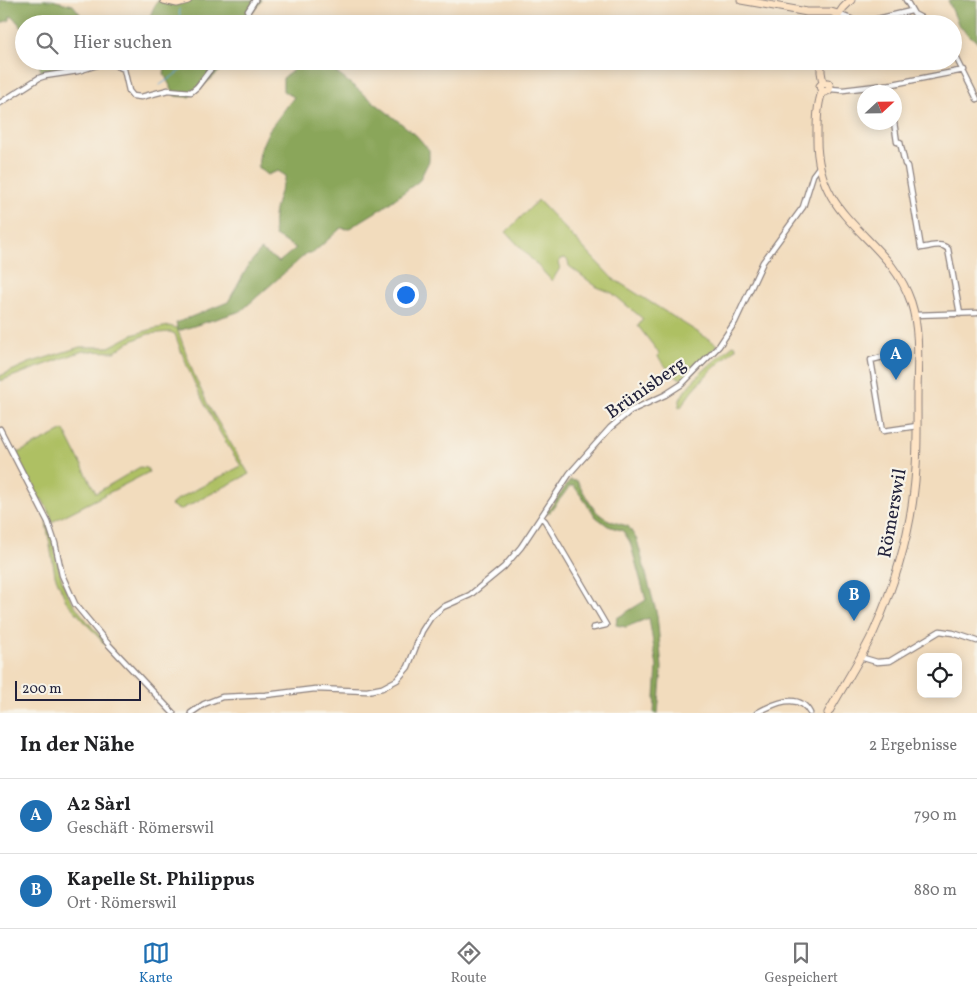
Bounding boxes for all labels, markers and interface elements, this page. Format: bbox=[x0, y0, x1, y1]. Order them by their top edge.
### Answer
search box bbox=[15, 15, 962, 70]
icon: search bbox=[33, 29, 61, 57]
text: Hier suchen bbox=[73, 30, 172, 56]
north arrow bbox=[857, 85, 902, 130]
your location bbox=[393, 282, 419, 308]
pin: A bbox=[880, 339, 912, 380]
street label: Brünisberg bbox=[601, 351, 692, 426]
street label: Römerswil bbox=[872, 466, 914, 560]
pin: B bbox=[838, 580, 870, 621]
map controls bbox=[917, 653, 962, 698]
button: locate bbox=[917, 653, 962, 698]
scale bar bbox=[15, 678, 141, 701]
text: 200 m bbox=[22, 680, 62, 699]
text: In der Nähe bbox=[20, 731, 135, 760]
text: 2 Ergebnisse bbox=[869, 735, 957, 757]
text: A2 Sàrl bbox=[67, 792, 131, 818]
text: A bbox=[30, 805, 42, 827]
text: 790 m bbox=[914, 805, 957, 827]
text: Geschäft · Römerswil bbox=[67, 818, 214, 840]
text: Kapelle St. Philippus bbox=[67, 867, 255, 893]
text: B bbox=[31, 880, 41, 902]
text: 880 m bbox=[914, 880, 957, 902]
text: Ort · Römerswil bbox=[67, 893, 177, 915]
tab: Karte bbox=[139, 939, 173, 988]
tab: Route bbox=[451, 939, 487, 988]
tab: Gespeichert bbox=[765, 939, 838, 988]

